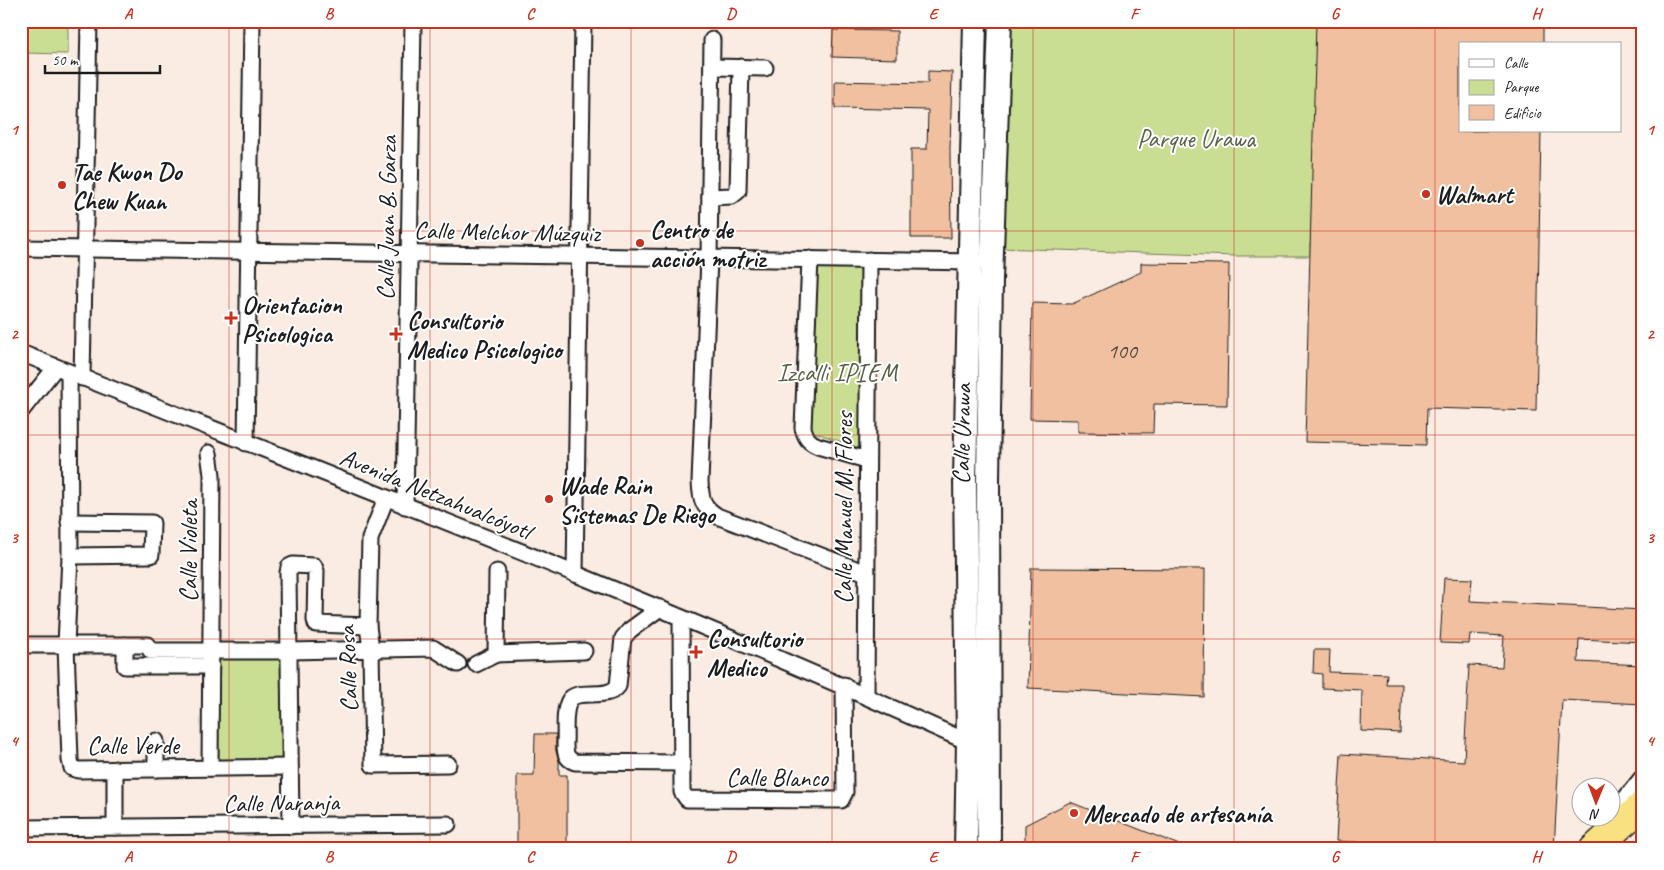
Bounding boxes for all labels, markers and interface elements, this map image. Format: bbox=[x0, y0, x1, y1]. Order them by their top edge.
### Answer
text: A bbox=[124, 4, 134, 24]
text: B bbox=[325, 4, 335, 24]
text: C bbox=[526, 4, 536, 24]
text: D bbox=[726, 4, 737, 24]
text: E bbox=[929, 4, 940, 24]
text: F bbox=[1130, 4, 1141, 24]
text: G bbox=[1331, 4, 1341, 24]
text: H bbox=[1531, 4, 1543, 24]
scale bar bbox=[45, 42, 160, 74]
legend bbox=[1459, 42, 1622, 132]
text: 50 m bbox=[52, 51, 79, 70]
text: Calle bbox=[1504, 54, 1529, 73]
text: Parque bbox=[1504, 78, 1540, 97]
text: Edificio bbox=[1504, 104, 1542, 123]
text: 1 bbox=[10, 120, 19, 140]
text: 1 bbox=[1646, 120, 1655, 140]
park label: Parque Urawa bbox=[1137, 123, 1257, 155]
street label: Calle Juan B. Garza bbox=[370, 134, 404, 300]
place label: Tae Kwon Do Chew Kuan bbox=[72, 156, 184, 217]
marker: Tae Kwon Do Chew Kuan bbox=[56, 179, 68, 191]
place label: Walmart bbox=[1436, 179, 1515, 211]
marker: Walmart bbox=[1420, 188, 1432, 200]
street label: Calle Melchor Múzquiz bbox=[414, 214, 602, 250]
place label: Centro de acción motriz bbox=[650, 214, 768, 275]
marker: Centro de acción motriz bbox=[634, 237, 646, 249]
place label: Orientacion Psicologica bbox=[242, 289, 342, 350]
place label: Consultorio Medico Psicologico bbox=[407, 305, 565, 366]
marker: Orientacion Psicologica bbox=[224, 311, 238, 325]
text: 2 bbox=[10, 324, 19, 344]
text: 2 bbox=[1646, 324, 1655, 344]
marker: Consultorio Medico Psicologico bbox=[389, 327, 403, 341]
house number: 100 bbox=[1107, 337, 1139, 365]
park label: Izcalli IPIEM bbox=[777, 357, 899, 389]
street label: Calle Urawa bbox=[945, 381, 979, 485]
street label: Calle Manuel M. Flores bbox=[828, 410, 860, 604]
street label: Avenida Netzahualcóyotl bbox=[335, 441, 540, 549]
place label: Wade Rain Sistemas De Riego bbox=[559, 470, 717, 531]
marker: Wade Rain Sistemas De Riego bbox=[543, 493, 555, 505]
street label: Calle Violeta bbox=[173, 497, 205, 602]
text: 3 bbox=[10, 528, 19, 548]
text: 3 bbox=[1646, 528, 1655, 548]
street label: Calle Rosa bbox=[330, 623, 365, 713]
place label: Consultorio Medico bbox=[707, 623, 805, 684]
marker: Consultorio Medico bbox=[689, 645, 703, 659]
street label: Calle Verde bbox=[87, 730, 181, 762]
text: 4 bbox=[10, 731, 19, 751]
text: 4 bbox=[1646, 731, 1655, 751]
street label: Calle Blanco bbox=[726, 762, 829, 794]
north arrow bbox=[1572, 778, 1622, 828]
street label: Calle Naranja bbox=[223, 786, 341, 820]
place label: Mercado de artesanía bbox=[1084, 798, 1273, 830]
text: N bbox=[1589, 806, 1600, 823]
marker: Mercado de artesanía bbox=[1068, 807, 1080, 819]
text: A bbox=[124, 847, 134, 867]
text: B bbox=[325, 847, 335, 867]
text: C bbox=[526, 847, 536, 867]
text: D bbox=[726, 847, 737, 867]
text: E bbox=[929, 847, 940, 867]
text: F bbox=[1130, 847, 1141, 867]
text: G bbox=[1331, 847, 1341, 867]
text: H bbox=[1531, 847, 1543, 867]

